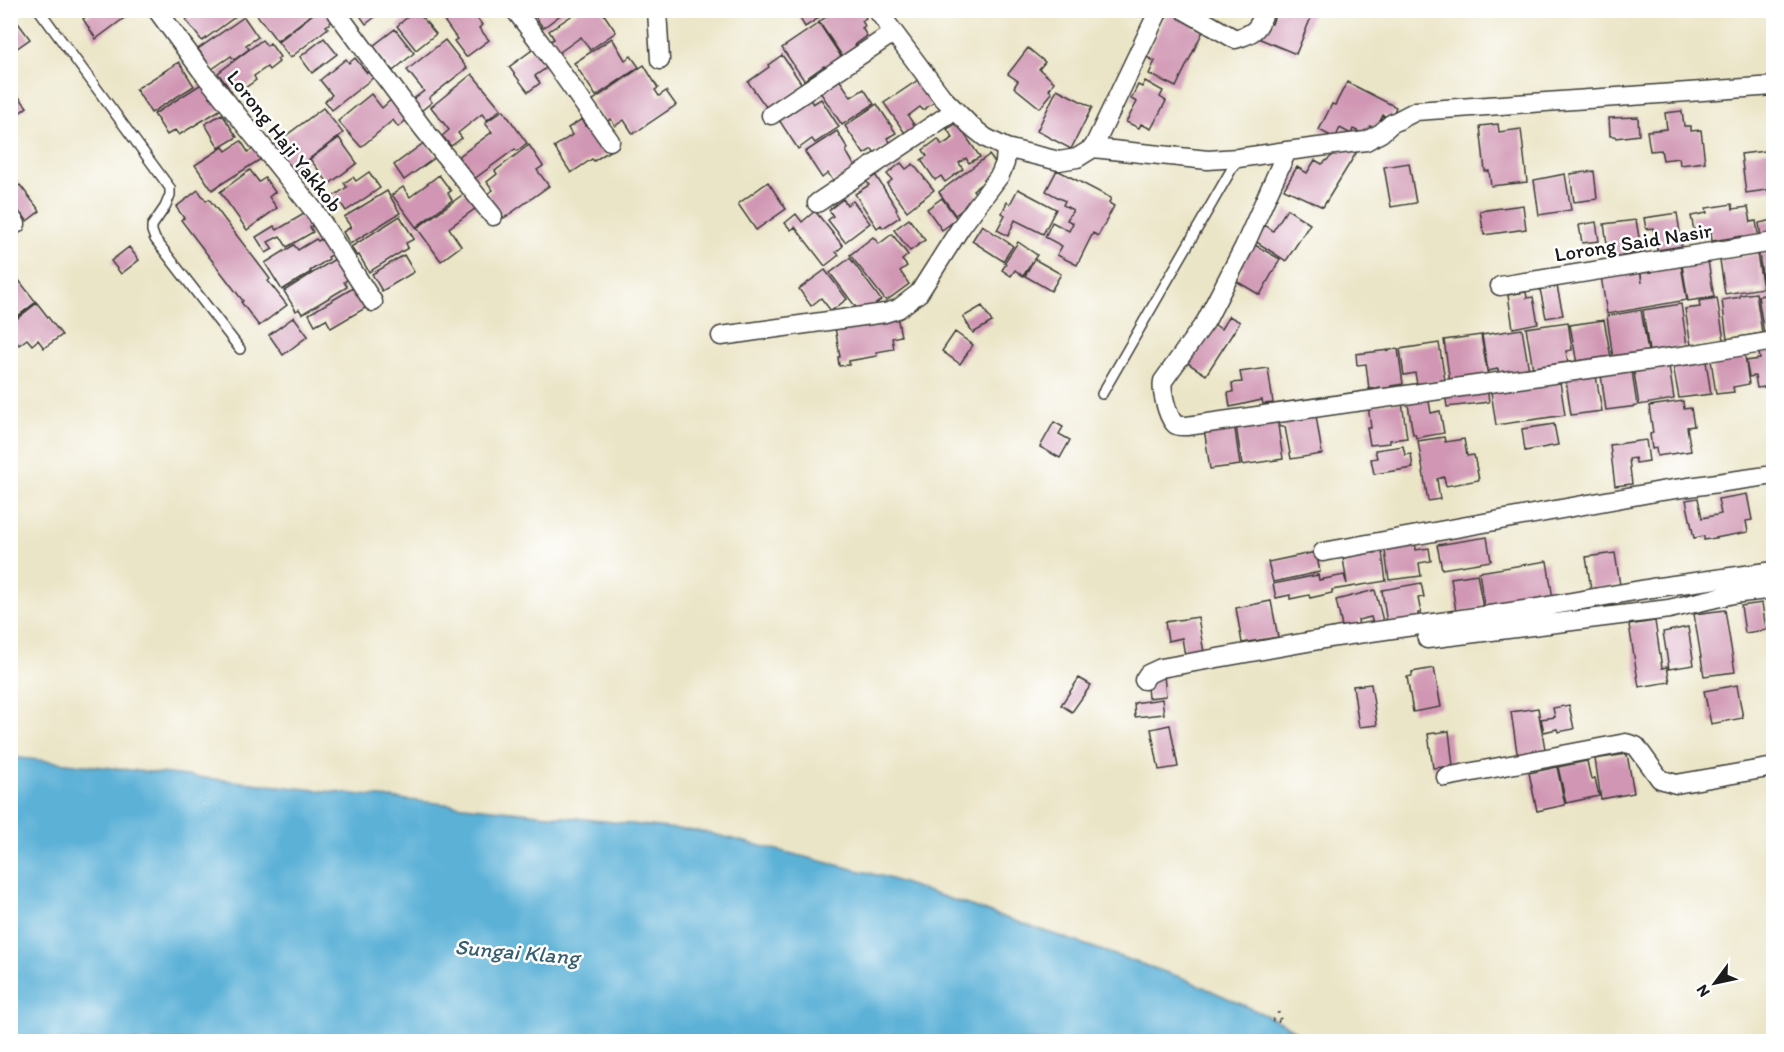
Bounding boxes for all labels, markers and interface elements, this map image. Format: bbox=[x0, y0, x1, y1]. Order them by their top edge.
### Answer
street label: Lorong Haji Yakkob bbox=[222, 65, 348, 217]
street label: Lorong Said Nasir bbox=[1553, 217, 1714, 267]
water label: Sungai Klang bbox=[454, 933, 583, 971]
north arrow bbox=[1685, 953, 1745, 1013]
text: N bbox=[1692, 981, 1714, 1001]

